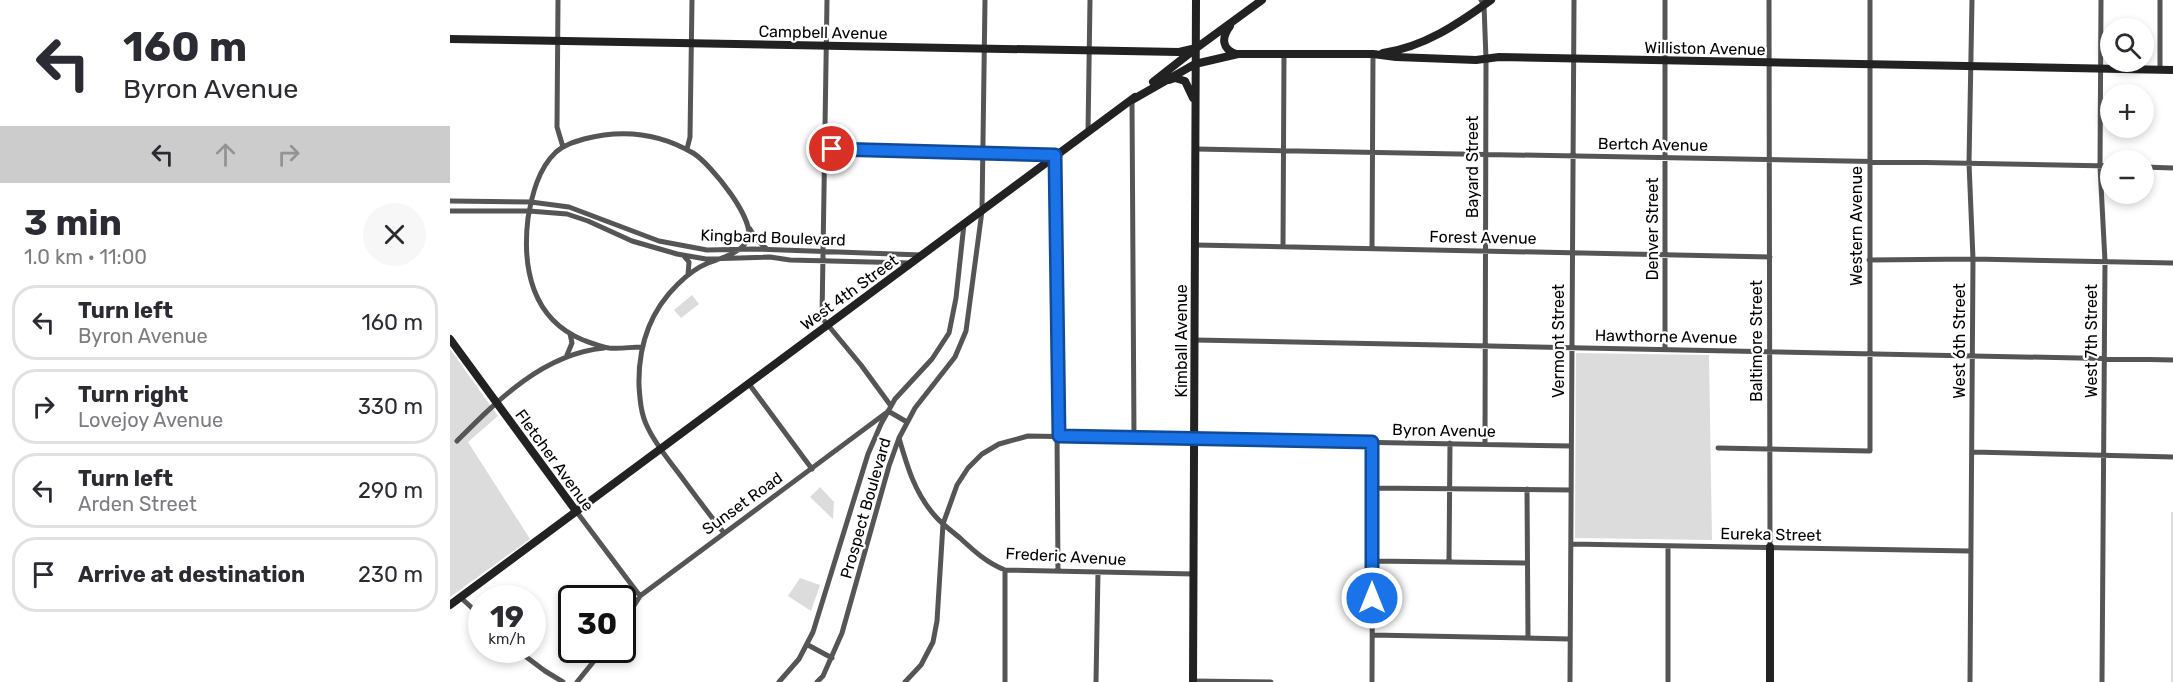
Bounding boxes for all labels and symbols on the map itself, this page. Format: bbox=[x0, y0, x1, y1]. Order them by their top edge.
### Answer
street label: Campbell Avenue bbox=[758, 22, 888, 43]
street label: Williston Avenue bbox=[1644, 38, 1766, 59]
street label: Bayard Street bbox=[1463, 116, 1482, 218]
pin bbox=[806, 123, 857, 174]
street label: Bertch Avenue bbox=[1598, 134, 1708, 155]
street label: Western Avenue bbox=[1847, 166, 1866, 286]
street label: Denver Street bbox=[1643, 178, 1662, 280]
street label: Kingbard Boulevard bbox=[700, 225, 846, 250]
street label: Forest Avenue bbox=[1429, 227, 1537, 248]
street label: West 4th Street bbox=[797, 251, 902, 334]
street label: Baltimore Street bbox=[1747, 280, 1766, 402]
street label: West 6th Street bbox=[1950, 283, 1969, 399]
street label: Kimball Avenue bbox=[1172, 284, 1191, 398]
street label: Vermont Street bbox=[1549, 284, 1568, 398]
street label: West 7th Street bbox=[2082, 284, 2101, 398]
street label: Hawthorne Avenue bbox=[1595, 326, 1737, 347]
street label: Fletcher Avenue bbox=[511, 406, 598, 515]
street label: Byron Avenue bbox=[1392, 420, 1496, 441]
street label: Prospect Boulevard bbox=[836, 435, 895, 581]
street label: Sunset Road bbox=[699, 468, 786, 539]
street label: Eureka Street bbox=[1720, 524, 1822, 545]
street label: Frederic Avenue bbox=[1005, 544, 1127, 569]
position arrow bbox=[1340, 566, 1404, 630]
speed limit sign: 30 bbox=[558, 585, 636, 663]

